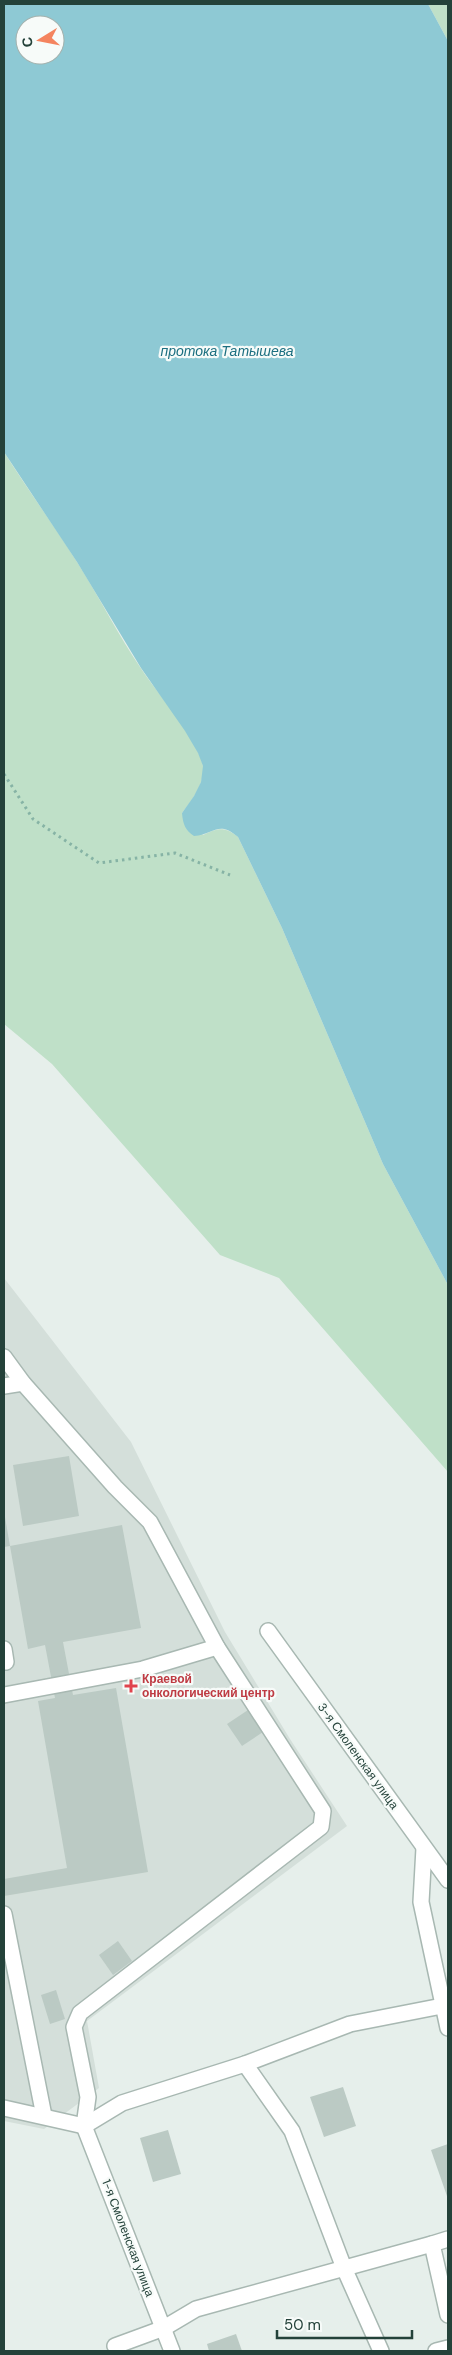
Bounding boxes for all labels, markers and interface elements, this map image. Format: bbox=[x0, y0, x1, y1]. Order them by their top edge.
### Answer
north arrow bbox=[15, 15, 65, 65]
text: С bbox=[17, 36, 37, 49]
water label: протока Татышева bbox=[160, 342, 294, 360]
place label: Краевой онкологический центр bbox=[142, 1671, 275, 1701]
marker: Краевой онкологический центр bbox=[124, 1679, 138, 1693]
street label: 3-я Смоленская улица bbox=[314, 1700, 402, 1813]
street label: 1-я Смоленская улица bbox=[98, 2177, 158, 2299]
scale bar bbox=[277, 2308, 412, 2340]
text: 50 m bbox=[284, 2315, 321, 2335]

